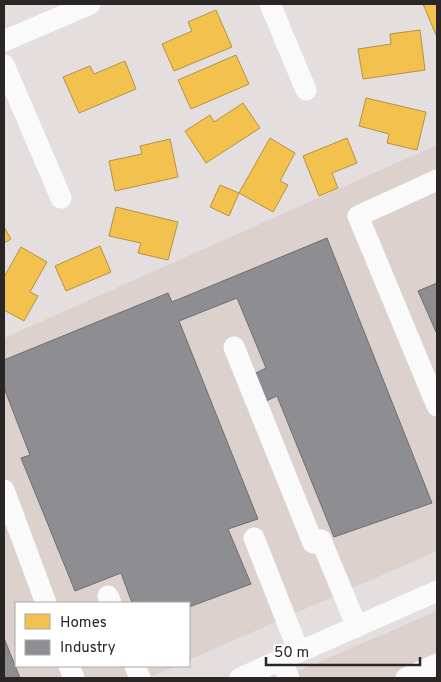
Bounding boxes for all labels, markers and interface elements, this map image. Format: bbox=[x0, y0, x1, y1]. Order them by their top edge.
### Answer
legend bbox=[15, 602, 190, 667]
text: Homes bbox=[60, 614, 107, 633]
scale bar bbox=[266, 634, 420, 666]
text: Industry bbox=[60, 639, 116, 658]
text: 50 m bbox=[274, 644, 309, 663]

